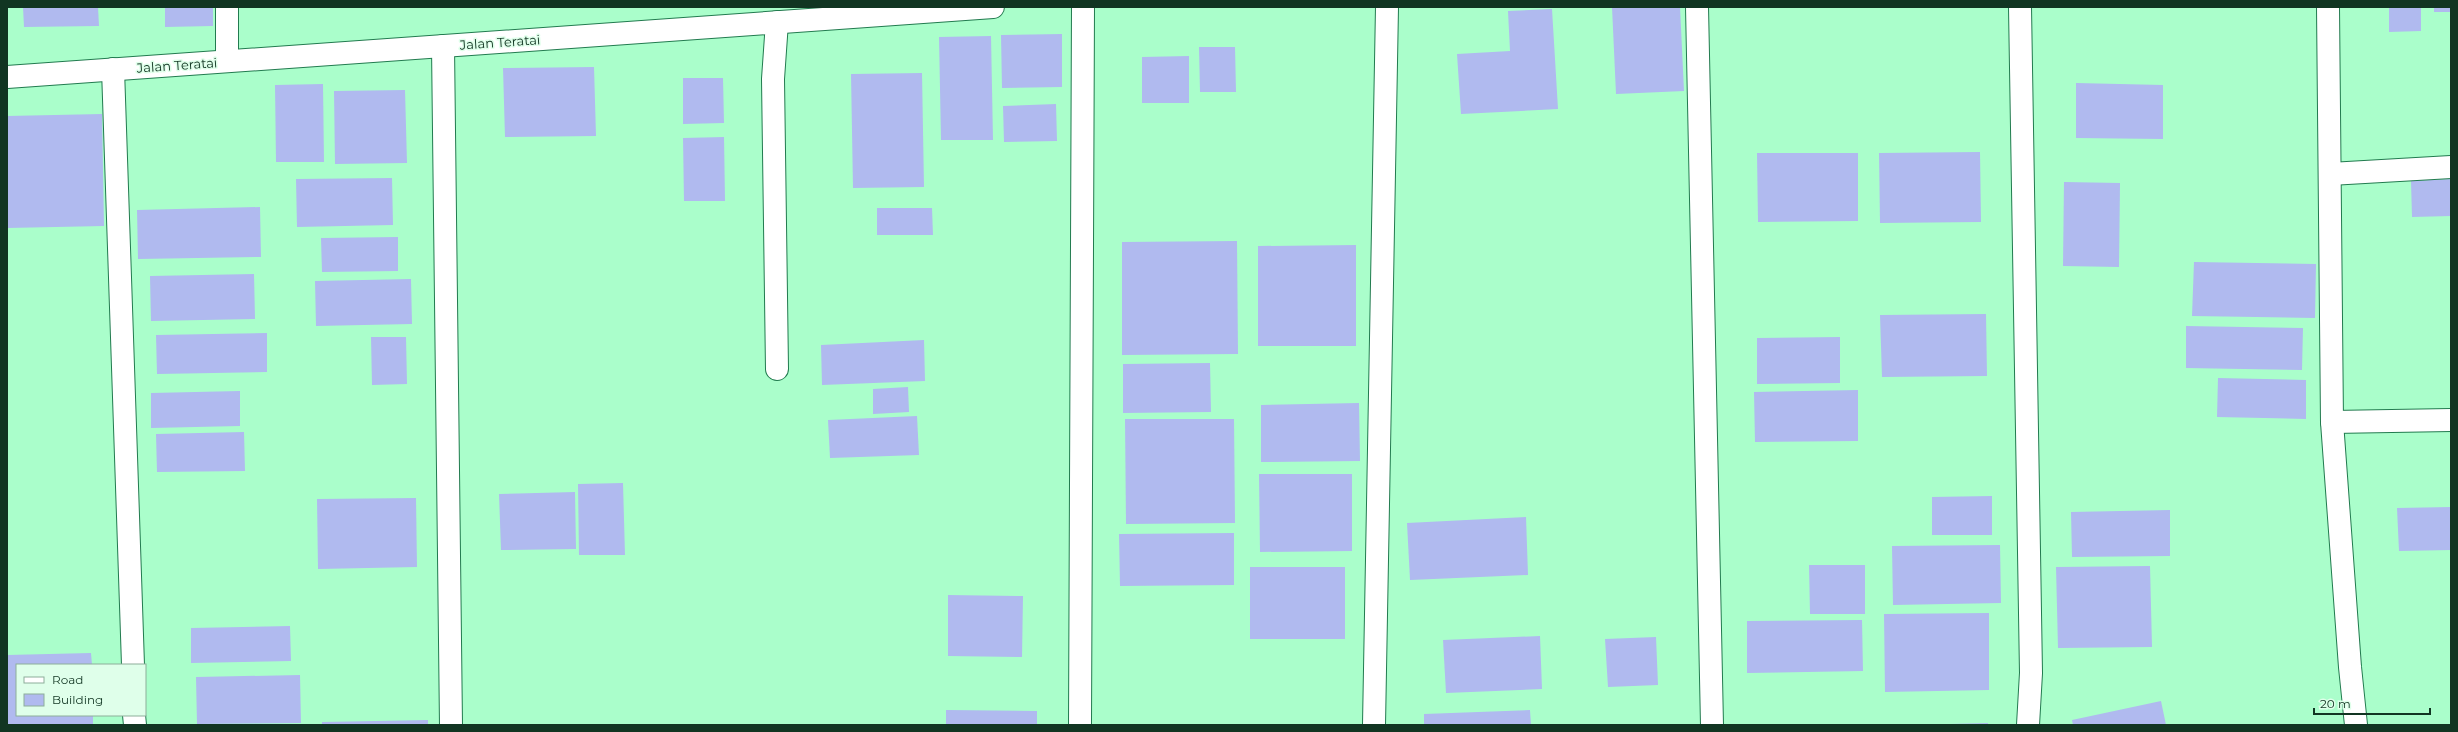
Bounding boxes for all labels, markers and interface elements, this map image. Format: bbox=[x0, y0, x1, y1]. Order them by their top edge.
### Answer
street label: Jalan Teratai bbox=[458, 31, 541, 53]
street label: Jalan Teratai bbox=[135, 54, 218, 76]
legend bbox=[16, 664, 146, 716]
text: Road bbox=[52, 672, 83, 687]
scale bar bbox=[2314, 690, 2430, 716]
text: Building bbox=[52, 692, 103, 707]
text: 20 m bbox=[2320, 696, 2351, 711]

